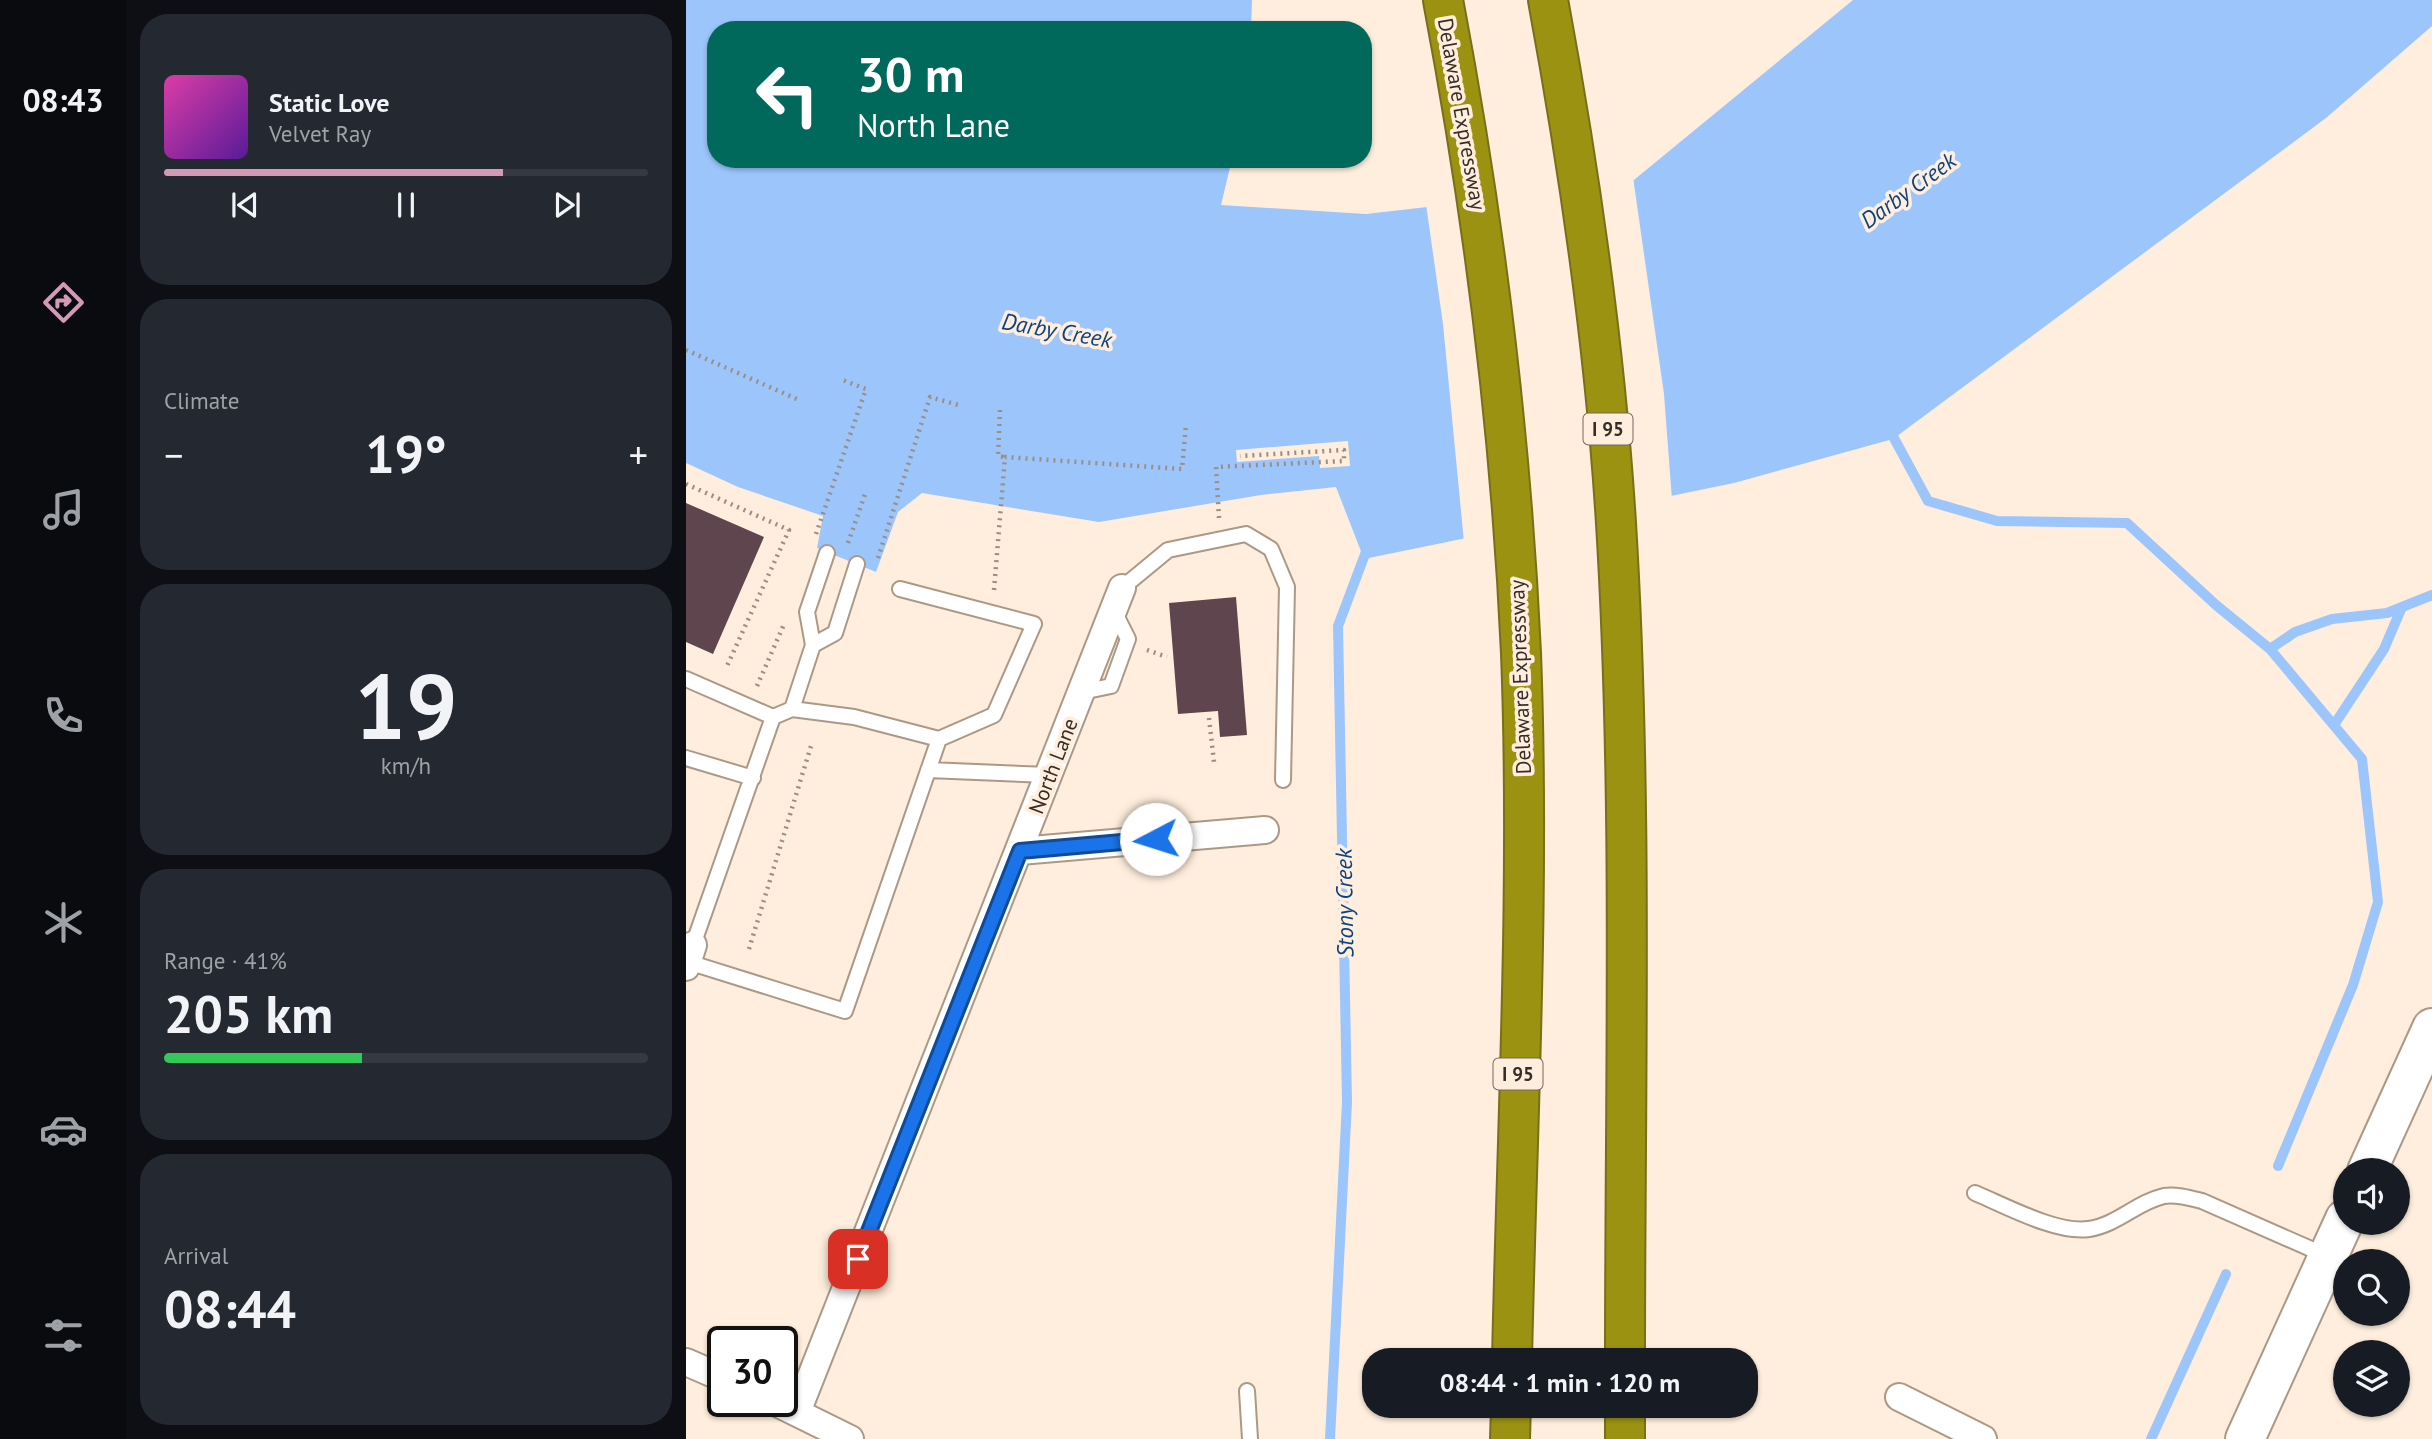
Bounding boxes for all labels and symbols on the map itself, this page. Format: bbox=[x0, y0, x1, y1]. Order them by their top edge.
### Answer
street label: Delaware Expressway bbox=[1432, 16, 1492, 212]
water label: Darby Creek bbox=[1855, 145, 1963, 234]
water label: Darby Creek bbox=[1000, 306, 1116, 354]
road number: I 95 bbox=[1584, 414, 1632, 444]
street label: Delaware Expressway bbox=[1503, 579, 1537, 775]
street label: North Lane bbox=[1022, 714, 1084, 818]
position arrow bbox=[1119, 802, 1193, 876]
water label: Stony Creek bbox=[1329, 847, 1359, 958]
road number: I 95 bbox=[1494, 1058, 1542, 1090]
pin bbox=[828, 1229, 888, 1289]
speed limit sign: 30 bbox=[707, 1326, 798, 1417]

